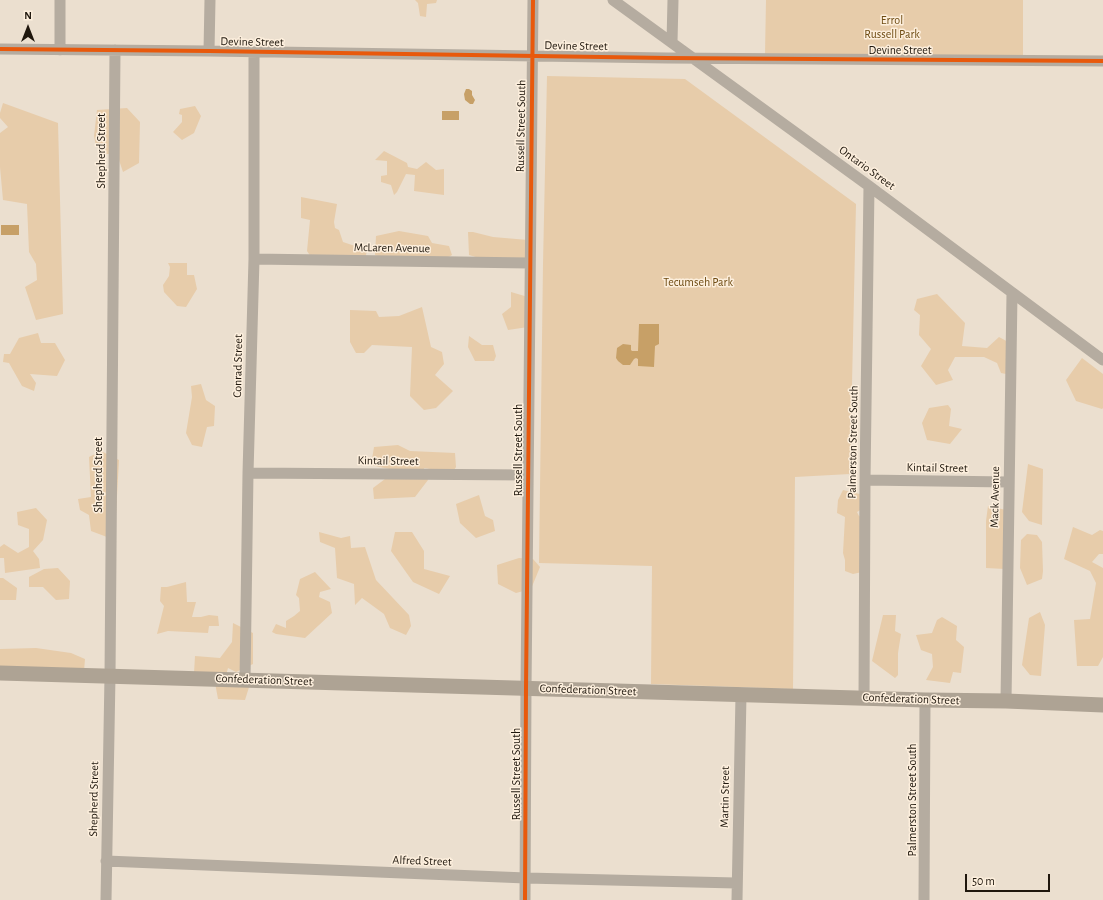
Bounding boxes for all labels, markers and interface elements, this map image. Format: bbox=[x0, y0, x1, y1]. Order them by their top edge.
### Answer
north arrow bbox=[8, 8, 48, 48]
text: N bbox=[24, 10, 32, 21]
park label: Errol Russell Park bbox=[864, 13, 920, 41]
street label: Devine Street bbox=[220, 34, 284, 50]
street label: Devine Street bbox=[544, 38, 608, 54]
street label: Devine Street bbox=[868, 43, 932, 57]
street label: Russell Street South bbox=[513, 80, 529, 172]
street label: Shepherd Street bbox=[94, 113, 108, 189]
street label: Ontario Street bbox=[836, 143, 898, 193]
street label: McLaren Avenue bbox=[354, 240, 430, 256]
park label: Tecumseh Park bbox=[663, 275, 733, 289]
street label: Conrad Street bbox=[230, 334, 246, 398]
street label: Palmerston Street South bbox=[845, 385, 861, 499]
street label: Russell Street South bbox=[511, 404, 525, 496]
street label: Shepherd Street bbox=[91, 437, 105, 513]
street label: Kintail Street bbox=[357, 453, 419, 469]
street label: Kintail Street bbox=[906, 460, 968, 476]
street label: Mack Avenue bbox=[987, 466, 1003, 528]
street label: Confederation Street bbox=[215, 671, 313, 689]
street label: Confederation Street bbox=[539, 681, 637, 699]
street label: Confederation Street bbox=[862, 690, 960, 708]
street label: Russell Street South bbox=[509, 728, 523, 820]
street label: Palmerston Street South bbox=[905, 743, 919, 857]
street label: Shepherd Street bbox=[86, 761, 102, 837]
street label: Martin Street bbox=[717, 766, 733, 828]
street label: Alfred Street bbox=[392, 853, 452, 869]
scale bar bbox=[967, 866, 1052, 892]
text: 50 m bbox=[972, 875, 995, 887]

